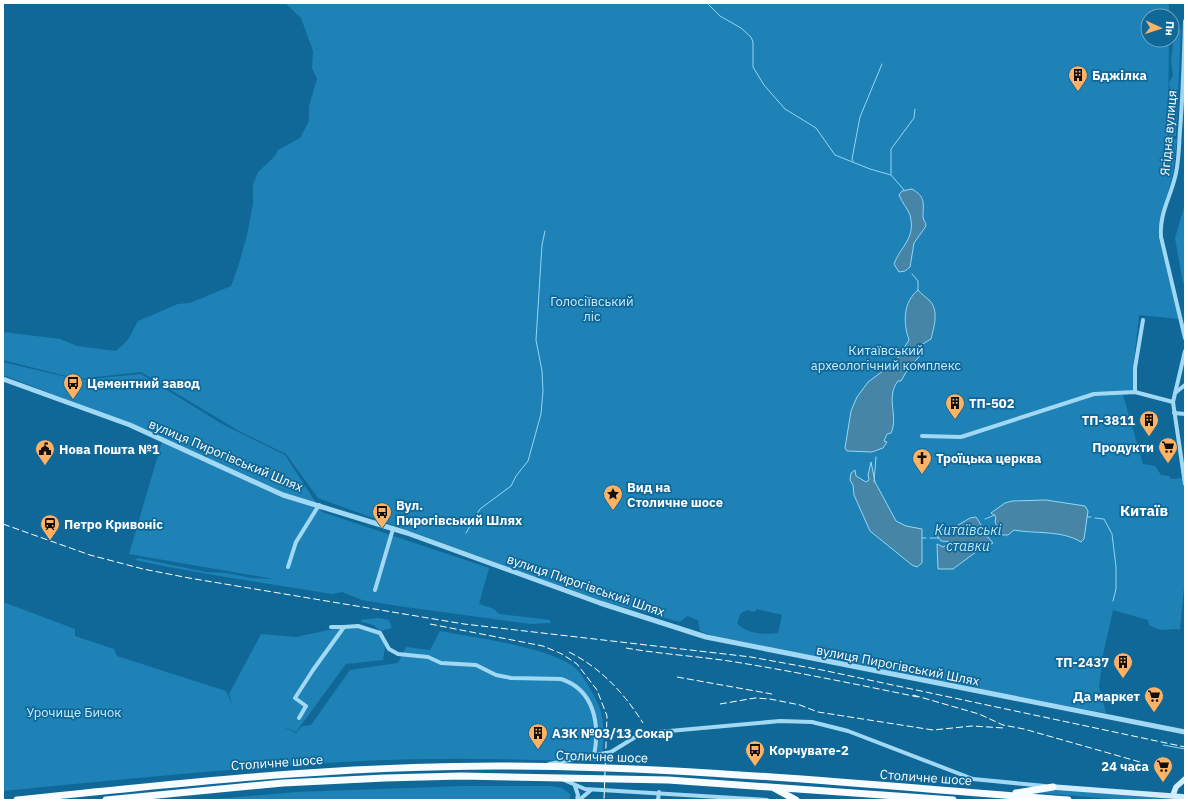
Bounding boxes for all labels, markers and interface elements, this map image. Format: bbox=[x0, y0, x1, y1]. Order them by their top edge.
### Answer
north arrow bbox=[1140, 8, 1180, 48]
text: Пн bbox=[1163, 21, 1177, 36]
building icon: Бджілка bbox=[1067, 64, 1089, 92]
place label: Бджілка bbox=[1092, 67, 1147, 84]
street label: Ягідна вулиця bbox=[1156, 90, 1181, 177]
park label: Голосіївський ліс bbox=[550, 293, 634, 325]
park label: Китаївський археологічний комплекс bbox=[811, 342, 962, 374]
bus stop icon: Цементний завод bbox=[62, 372, 84, 400]
place label: Цементний завод bbox=[87, 375, 200, 392]
building icon: ТП-502 bbox=[944, 392, 966, 420]
place label: ТП-502 bbox=[969, 395, 1015, 412]
building icon: ТП-3811 bbox=[1138, 409, 1160, 437]
place label: ТП-3811 bbox=[1082, 412, 1135, 429]
street label: вулиця Пирогівський Шлях bbox=[146, 415, 306, 496]
supermarket icon: Продукти bbox=[1157, 436, 1179, 464]
public building icon: Нова Пошта №1 bbox=[34, 438, 56, 466]
place label: Продукти bbox=[1092, 439, 1154, 456]
place label: Нова Пошта №1 bbox=[59, 441, 160, 458]
church icon: Троїцька церква bbox=[911, 447, 933, 475]
place label: Троїцька церква bbox=[936, 450, 1041, 467]
place label: Вид на Столичне шосе bbox=[627, 479, 723, 511]
place icon: Вид на Столичне шосе bbox=[602, 483, 624, 511]
place label: Вул. Пирогівський Шлях bbox=[396, 497, 523, 529]
bus stop icon: Вул. Пирогівський Шлях bbox=[371, 501, 393, 529]
district label: Китаїв bbox=[1120, 501, 1168, 520]
station icon: Петро Кривоніс bbox=[39, 513, 61, 541]
place label: Петро Кривоніс bbox=[64, 516, 163, 533]
water label: Китаївські ставки bbox=[935, 521, 1002, 555]
street label: вулиця Пирогівський Шлях bbox=[505, 550, 667, 621]
street label: вулиця Пирогівський Шлях bbox=[815, 641, 981, 690]
building icon: ТП-2437 bbox=[1112, 651, 1134, 679]
place label: ТП-2437 bbox=[1056, 654, 1109, 671]
supermarket icon: Да маркет bbox=[1143, 685, 1165, 713]
place label: Да маркет bbox=[1073, 688, 1141, 705]
park label: Урочище Бичок bbox=[27, 704, 121, 721]
building icon: АЗК №03/13 Сокар bbox=[527, 722, 549, 750]
place label: АЗК №03/13 Сокар bbox=[552, 725, 673, 742]
bus stop icon: Корчувате-2 bbox=[744, 739, 766, 767]
place label: Корчувате-2 bbox=[769, 742, 849, 759]
street label: Столичне шосе bbox=[556, 746, 648, 767]
street label: Столичне шосе bbox=[230, 751, 324, 774]
supermarket icon: 24 часа bbox=[1152, 755, 1174, 783]
place label: 24 часа bbox=[1101, 758, 1149, 775]
street label: Столичне шосе bbox=[879, 766, 973, 789]

